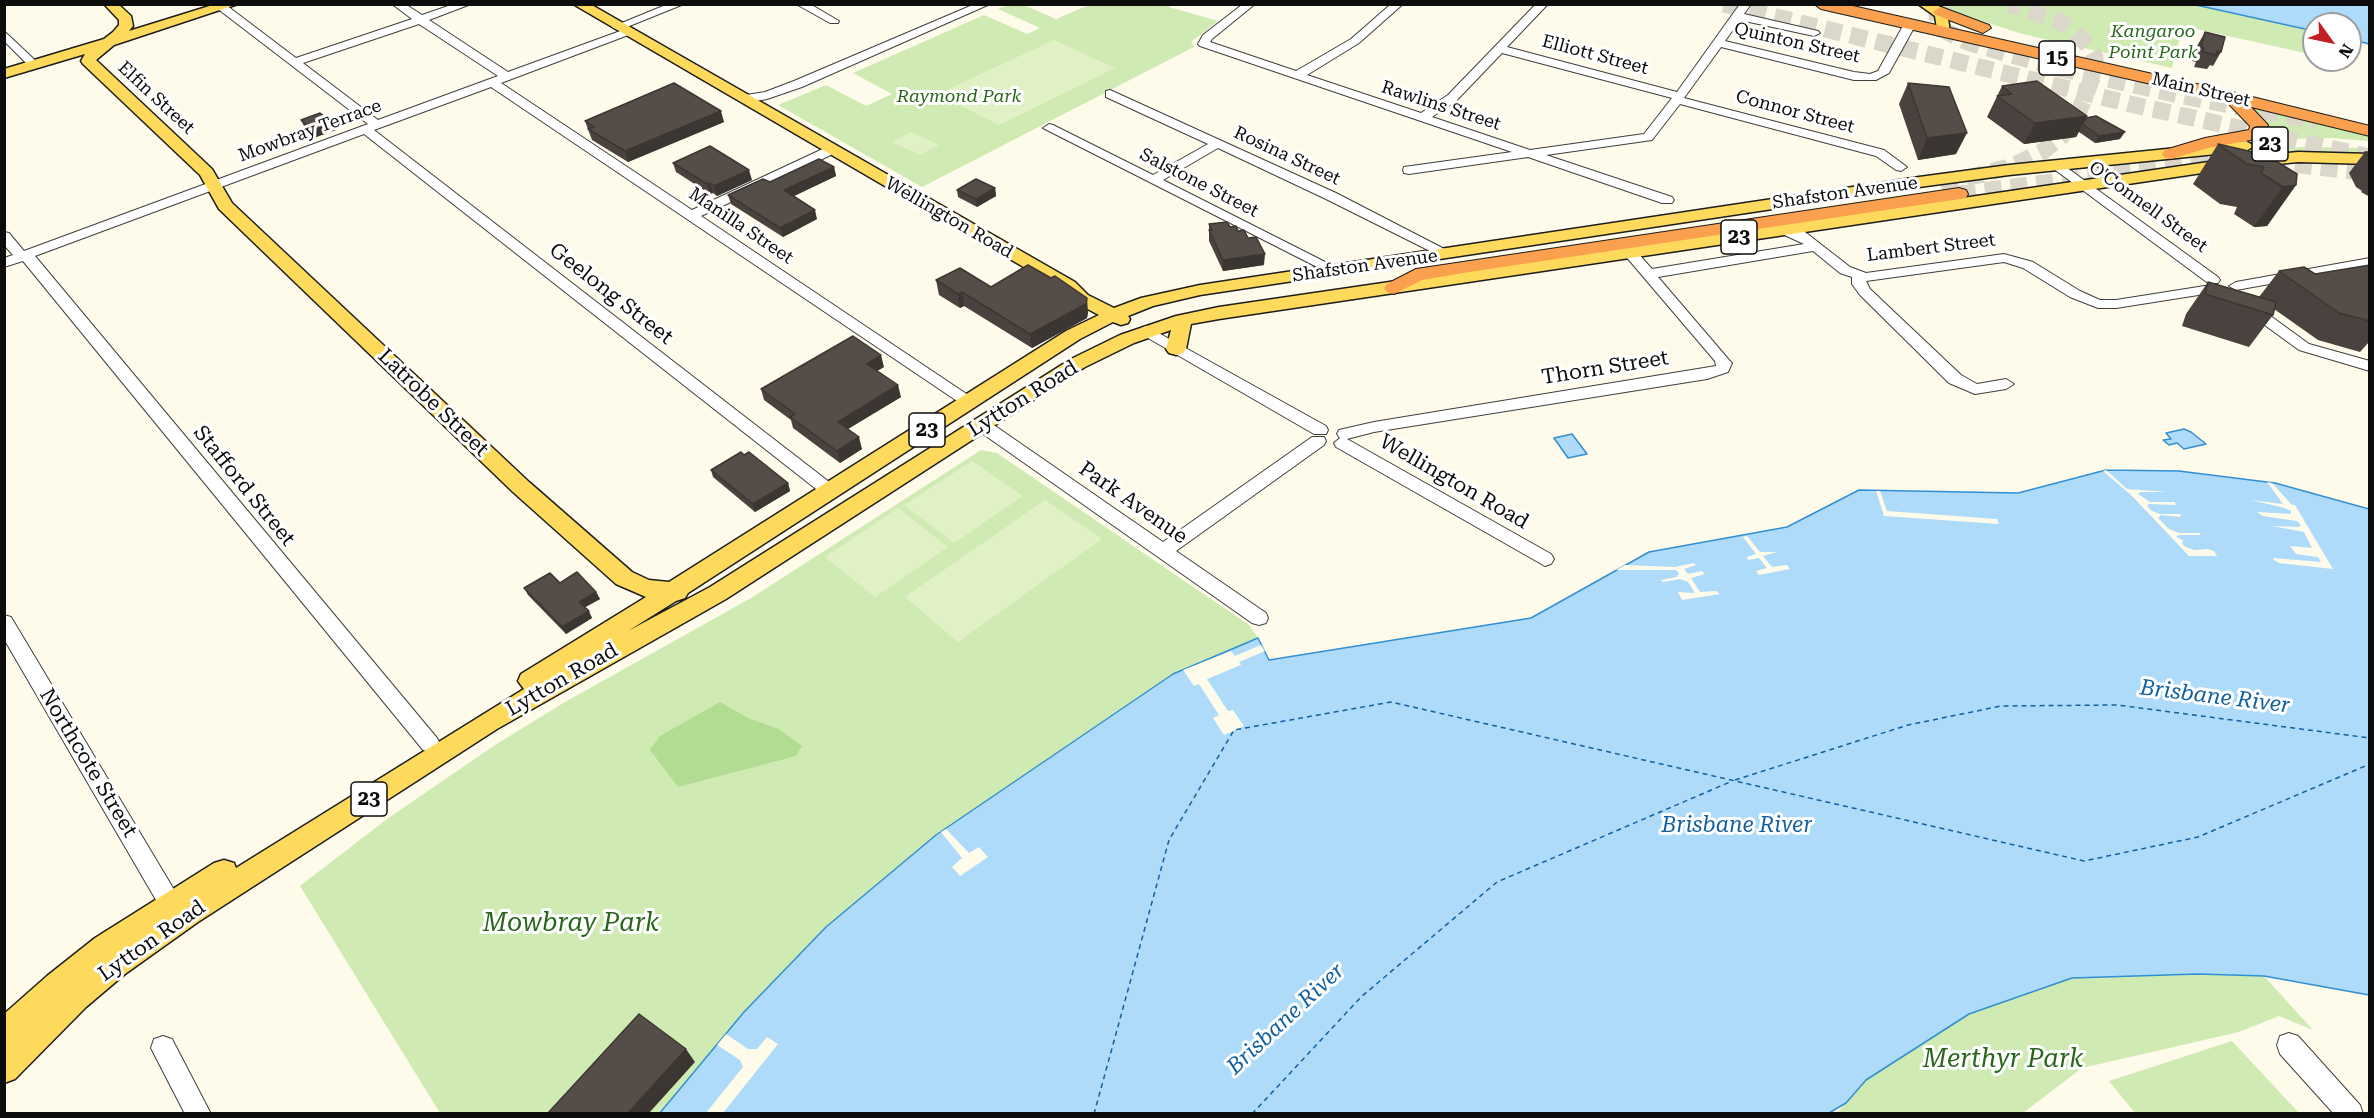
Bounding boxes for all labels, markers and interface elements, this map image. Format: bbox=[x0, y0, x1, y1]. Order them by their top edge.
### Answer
north arrow bbox=[2302, 12, 2362, 72]
street label: Quinton Street bbox=[1732, 18, 1862, 68]
park label: Kangaroo Point Park bbox=[2109, 21, 2197, 63]
street label: Elliott Street bbox=[1539, 30, 1651, 80]
road number: 15 bbox=[2039, 41, 2075, 75]
text: N bbox=[2335, 41, 2357, 61]
street label: Elfin Street bbox=[113, 57, 199, 139]
street label: Main Street bbox=[2150, 68, 2252, 112]
street label: Rawlins Street bbox=[1379, 77, 1503, 135]
park label: Raymond Park bbox=[897, 86, 1021, 108]
street label: Connor Street bbox=[1733, 86, 1857, 138]
street label: Mowbray Terrace bbox=[235, 95, 385, 167]
street label: Rosina Street bbox=[1230, 122, 1344, 190]
road number: 23 bbox=[2252, 127, 2288, 161]
street label: Salstone Street bbox=[1136, 144, 1262, 222]
street label: O'Connell Street bbox=[2084, 157, 2212, 257]
street label: Shafston Avenue bbox=[1771, 172, 1919, 214]
street label: Wellington Road bbox=[881, 173, 1017, 263]
street label: Manilla Street bbox=[685, 183, 797, 269]
road number: 23 bbox=[1721, 220, 1757, 254]
street label: Lambert Street bbox=[1866, 229, 1996, 267]
street label: Geelong Street bbox=[544, 238, 678, 350]
street label: Shafston Avenue bbox=[1291, 245, 1439, 287]
street label: Latrobe Street bbox=[372, 344, 494, 462]
street label: Thorn Street bbox=[1540, 346, 1670, 390]
street label: Lytton Road bbox=[963, 355, 1083, 443]
road number: 23 bbox=[909, 413, 945, 447]
street label: Stafford Street bbox=[188, 421, 300, 551]
street label: Wellington Road bbox=[1375, 429, 1533, 535]
street label: Park Avenue bbox=[1074, 456, 1192, 550]
street label: Lytton Road bbox=[502, 638, 622, 722]
water label: Brisbane River bbox=[2138, 675, 2292, 719]
street label: Northcote Street bbox=[34, 684, 142, 842]
road number: 23 bbox=[351, 782, 387, 816]
water label: Brisbane River bbox=[1662, 813, 1812, 839]
street label: Lytton Road bbox=[94, 895, 210, 987]
park label: Mowbray Park bbox=[483, 907, 659, 939]
water label: Brisbane River bbox=[1222, 958, 1350, 1080]
park label: Merthyr Park bbox=[1923, 1043, 2083, 1075]

